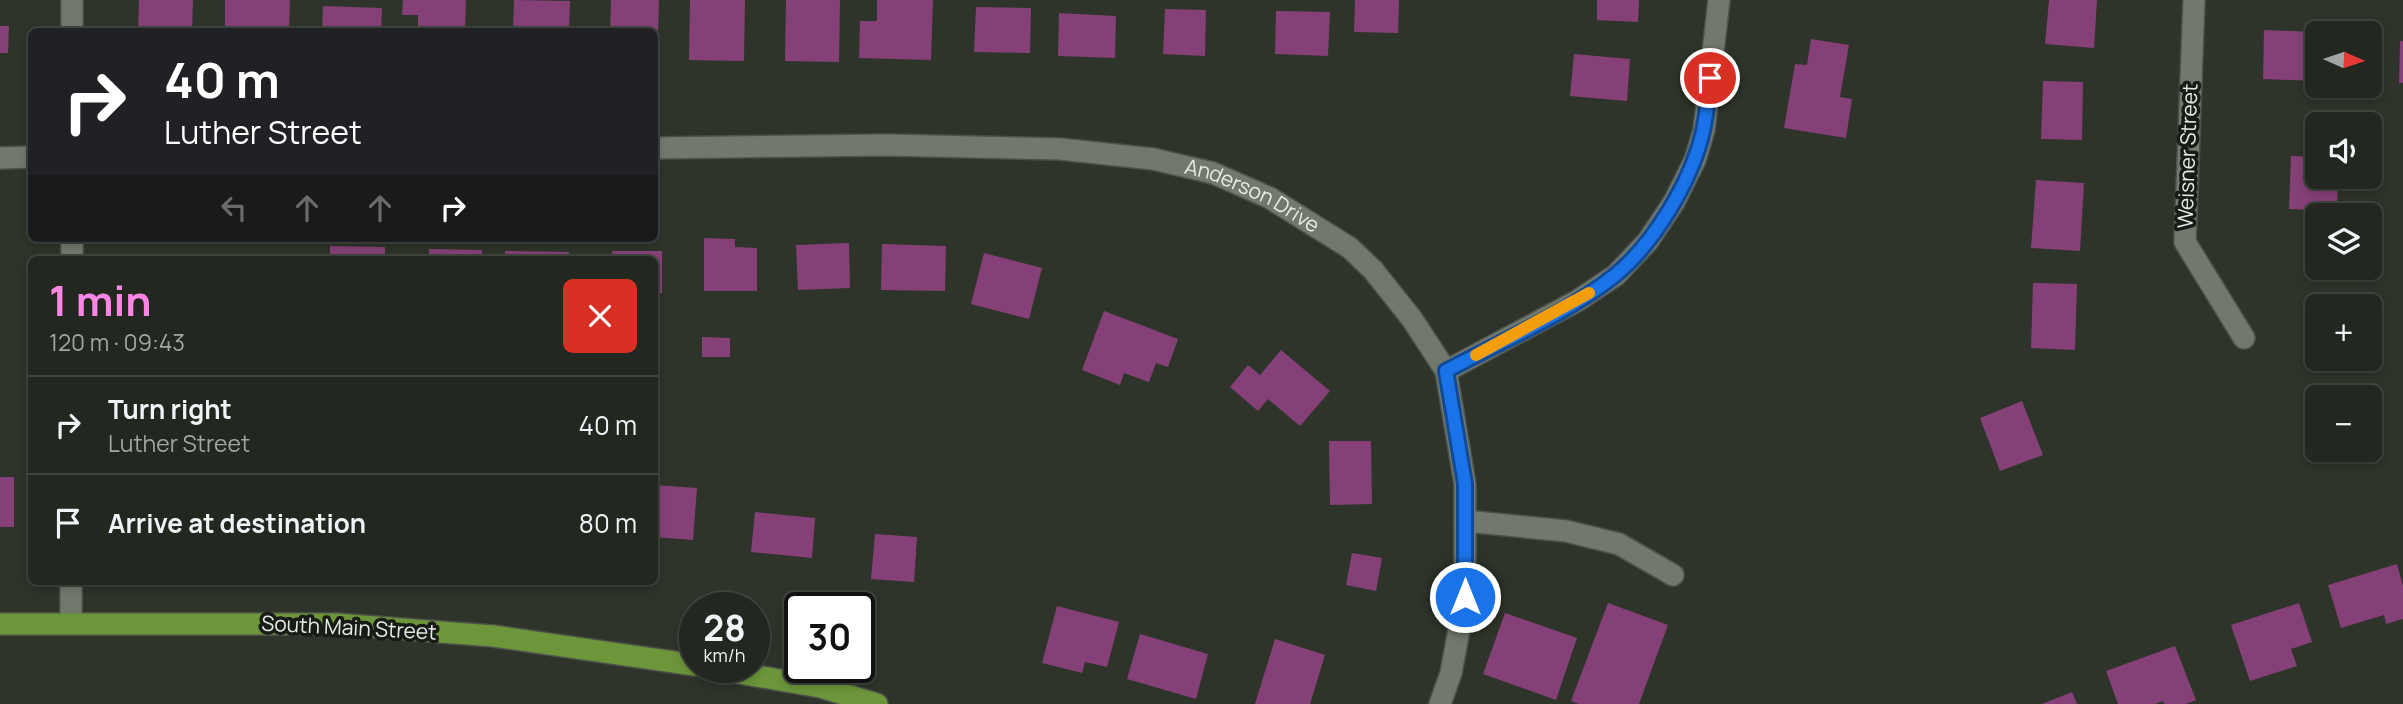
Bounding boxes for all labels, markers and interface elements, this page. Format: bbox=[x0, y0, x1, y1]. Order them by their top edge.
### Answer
north arrow bbox=[2305, 21, 2382, 98]
map controls bbox=[2305, 21, 2382, 462]
text: 40 m bbox=[164, 46, 280, 113]
pin bbox=[1680, 48, 1740, 108]
icon: right bbox=[49, 56, 140, 147]
icon: arrive bbox=[1691, 59, 1729, 97]
street label: Weisner Street bbox=[2170, 83, 2204, 229]
text: Luther Street bbox=[164, 110, 362, 154]
button: sound bbox=[2305, 112, 2382, 189]
street label: Anderson Drive bbox=[1182, 152, 1325, 239]
icon: left bbox=[215, 189, 253, 227]
icon: ahead bbox=[288, 189, 326, 227]
icon: ahead bbox=[361, 189, 399, 227]
icon: right bbox=[434, 189, 472, 227]
button: layers bbox=[2305, 203, 2382, 280]
text: 1 min bbox=[49, 271, 152, 329]
button: close bbox=[563, 279, 637, 353]
button: + bbox=[2305, 294, 2382, 371]
text: 120 m · 09:43 bbox=[49, 326, 185, 358]
button: − bbox=[2305, 385, 2382, 462]
text: Turn right bbox=[108, 391, 232, 427]
icon: right bbox=[49, 406, 87, 444]
text: 40 m bbox=[579, 407, 637, 443]
text: Luther Street bbox=[108, 427, 250, 459]
icon: arrive bbox=[49, 504, 87, 542]
text: Arrive at destination bbox=[108, 505, 366, 541]
text: 80 m bbox=[579, 505, 637, 541]
position arrow bbox=[1428, 560, 1502, 634]
speed limit sign: 30 bbox=[784, 592, 875, 683]
text: 28 bbox=[703, 604, 746, 652]
street label: South Main Street bbox=[261, 608, 437, 646]
text: km/h bbox=[704, 643, 745, 667]

